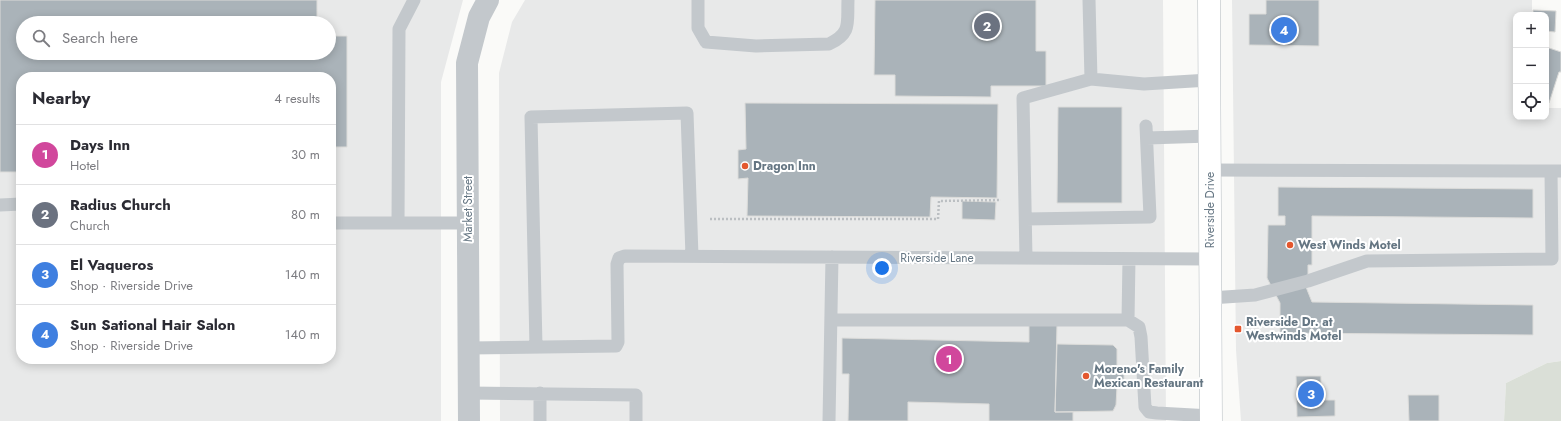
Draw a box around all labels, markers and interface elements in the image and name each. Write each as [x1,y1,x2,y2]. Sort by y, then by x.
pin: 2 [974,11,1000,41]
map controls [1513,12,1549,120]
button: + [1513,12,1549,48]
pin: 4 [1271,15,1297,45]
search box [16,16,336,60]
icon: search [30,27,52,49]
text: Search here [62,27,138,49]
button: − [1513,48,1549,84]
button: locate [1513,84,1549,120]
text: Nearby [32,86,90,110]
text: 4 results [274,89,320,108]
text: Days Inn [70,134,130,156]
text: 1 [42,145,48,164]
text: 30 m [291,145,320,164]
text: Hotel [70,156,99,175]
place label: Dragon Inn [753,157,816,175]
marker: Dragon Inn [740,161,750,171]
street label: Riverside Drive [1201,172,1219,248]
street label: Market Street [459,176,477,242]
text: Radius Church [70,194,171,216]
text: 2 [41,205,49,224]
text: 80 m [291,205,320,224]
text: Church [70,216,110,235]
place label: West Winds Motel [1298,236,1401,254]
marker: West Winds Motel [1285,240,1295,250]
street label: Riverside Lane [900,249,974,267]
text: El Vaqueros [70,254,153,276]
your location [872,258,892,278]
text: 3 [41,265,49,284]
text: 140 m [285,265,320,284]
text: Shop · Riverside Drive [70,276,193,295]
place label: Riverside Dr. at Westwinds Motel [1246,313,1342,345]
text: Sun Sational Hair Salon [70,314,235,336]
marker: Riverside Dr. at Westwinds Motel [1233,324,1243,334]
text: 4 [40,325,50,344]
text: 140 m [285,325,320,344]
text: Shop · Riverside Drive [70,336,193,355]
pin: 1 [936,344,962,374]
place label: Moreno's Family Mexican Restaurant [1094,360,1204,392]
marker: Moreno's Family Mexican Restaurant [1081,371,1091,381]
pin: 3 [1298,379,1324,409]

